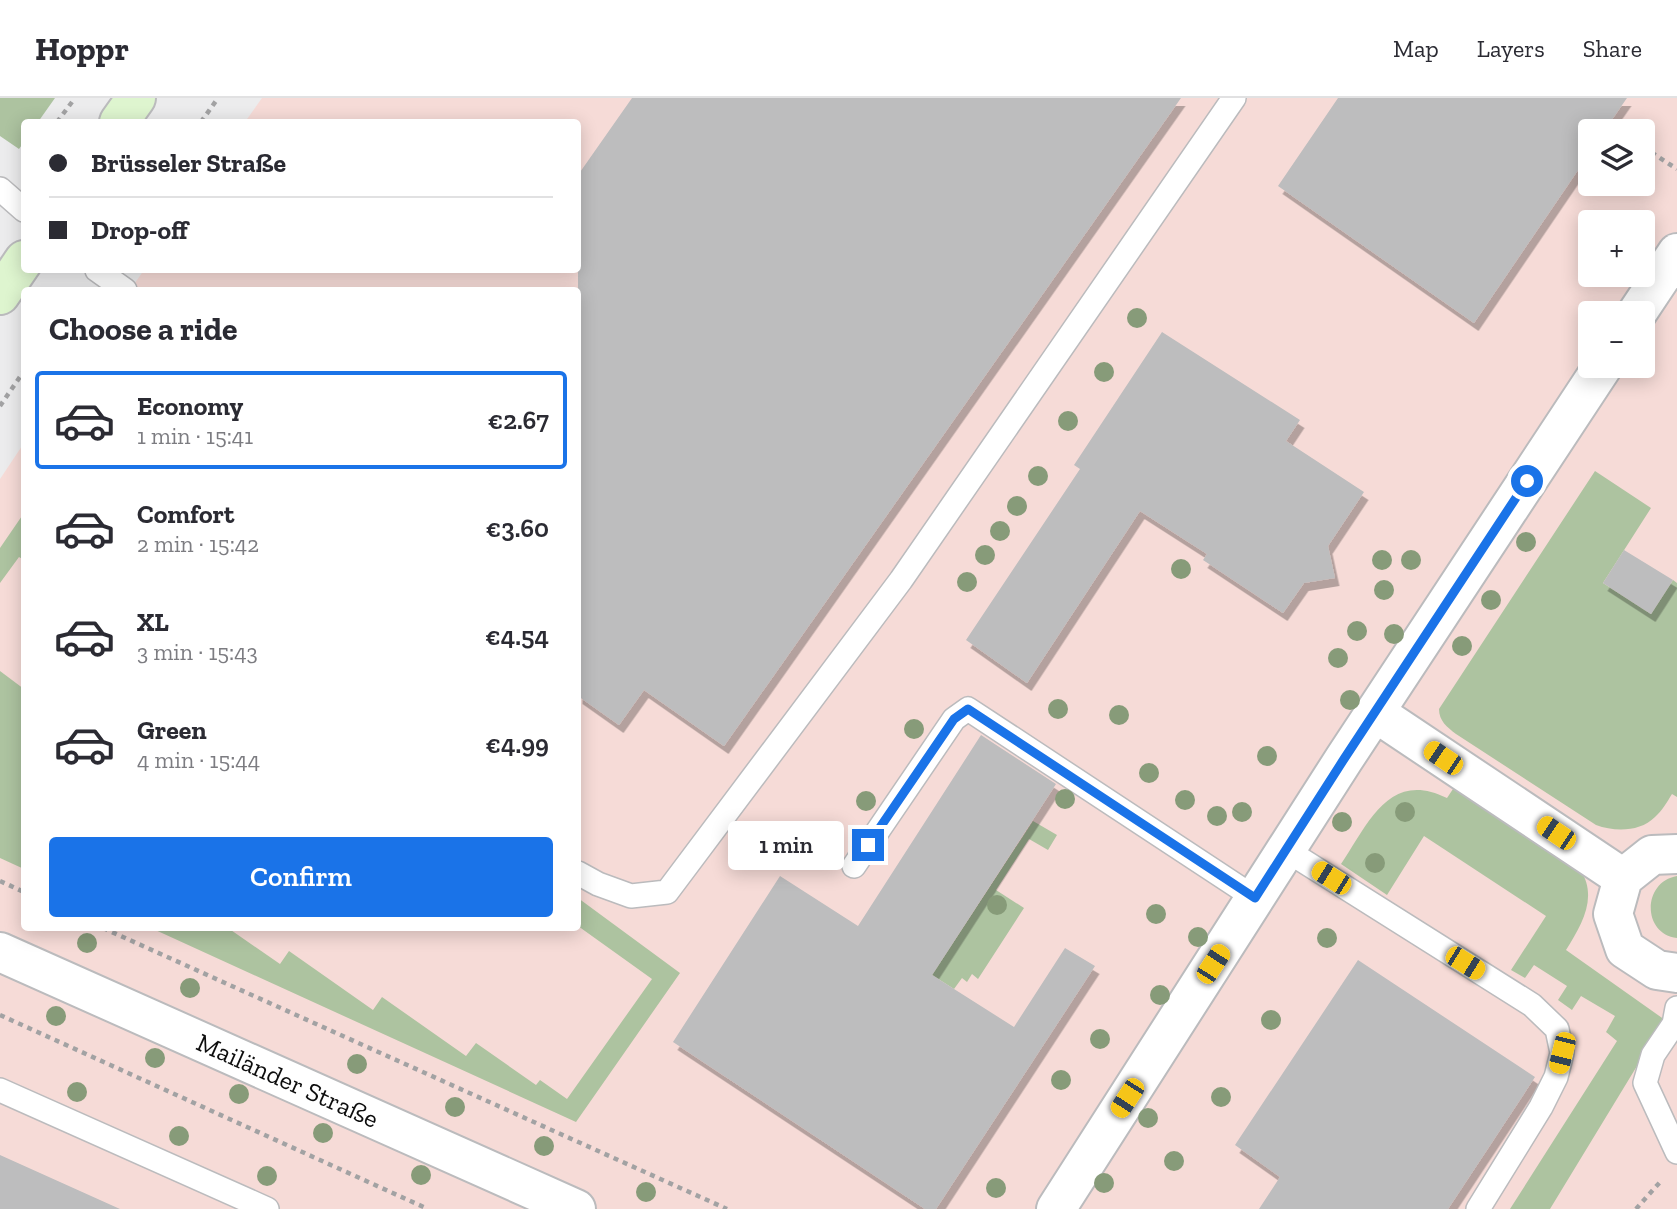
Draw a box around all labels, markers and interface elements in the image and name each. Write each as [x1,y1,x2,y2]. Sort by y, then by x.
text: Hoppr [35,29,129,68]
text: Map [1393,34,1439,63]
text: Layers [1477,34,1545,63]
text: Share [1583,34,1642,63]
map controls [1578,119,1655,378]
button: layers [1578,119,1655,196]
text: Brüsseler Straße [91,147,286,179]
button: + [1578,210,1655,287]
text: Drop-off [91,214,188,246]
button: − [1578,301,1655,378]
text: Choose a ride [49,310,237,348]
icon: car [53,389,116,452]
text: Economy [137,390,243,422]
text: €2.67 [488,404,549,436]
text: 1 min · 15:41 [137,422,253,450]
route start [1511,465,1543,497]
icon: car [53,497,116,560]
text: Comfort [137,498,234,530]
text: €3.60 [486,512,549,544]
text: 2 min · 15:42 [137,530,259,558]
icon: car [53,605,116,668]
text: XL [137,606,169,638]
text: €4.54 [485,620,549,652]
text: 3 min · 15:43 [137,638,258,666]
icon: car [53,713,116,776]
text: Green [137,714,207,746]
text: €4.99 [485,728,549,760]
car [1420,738,1467,778]
text: 4 min · 15:44 [137,746,260,774]
car [1533,813,1580,853]
callout: 1 min [728,820,844,870]
route end [852,829,884,861]
text: 1 min [759,831,813,859]
button: Confirm [49,837,553,917]
car [1308,858,1355,898]
car [1193,941,1234,987]
car [1442,943,1489,983]
street label: Mailänder Straße [192,1026,384,1135]
car [1547,1030,1578,1076]
car [1107,1075,1148,1121]

